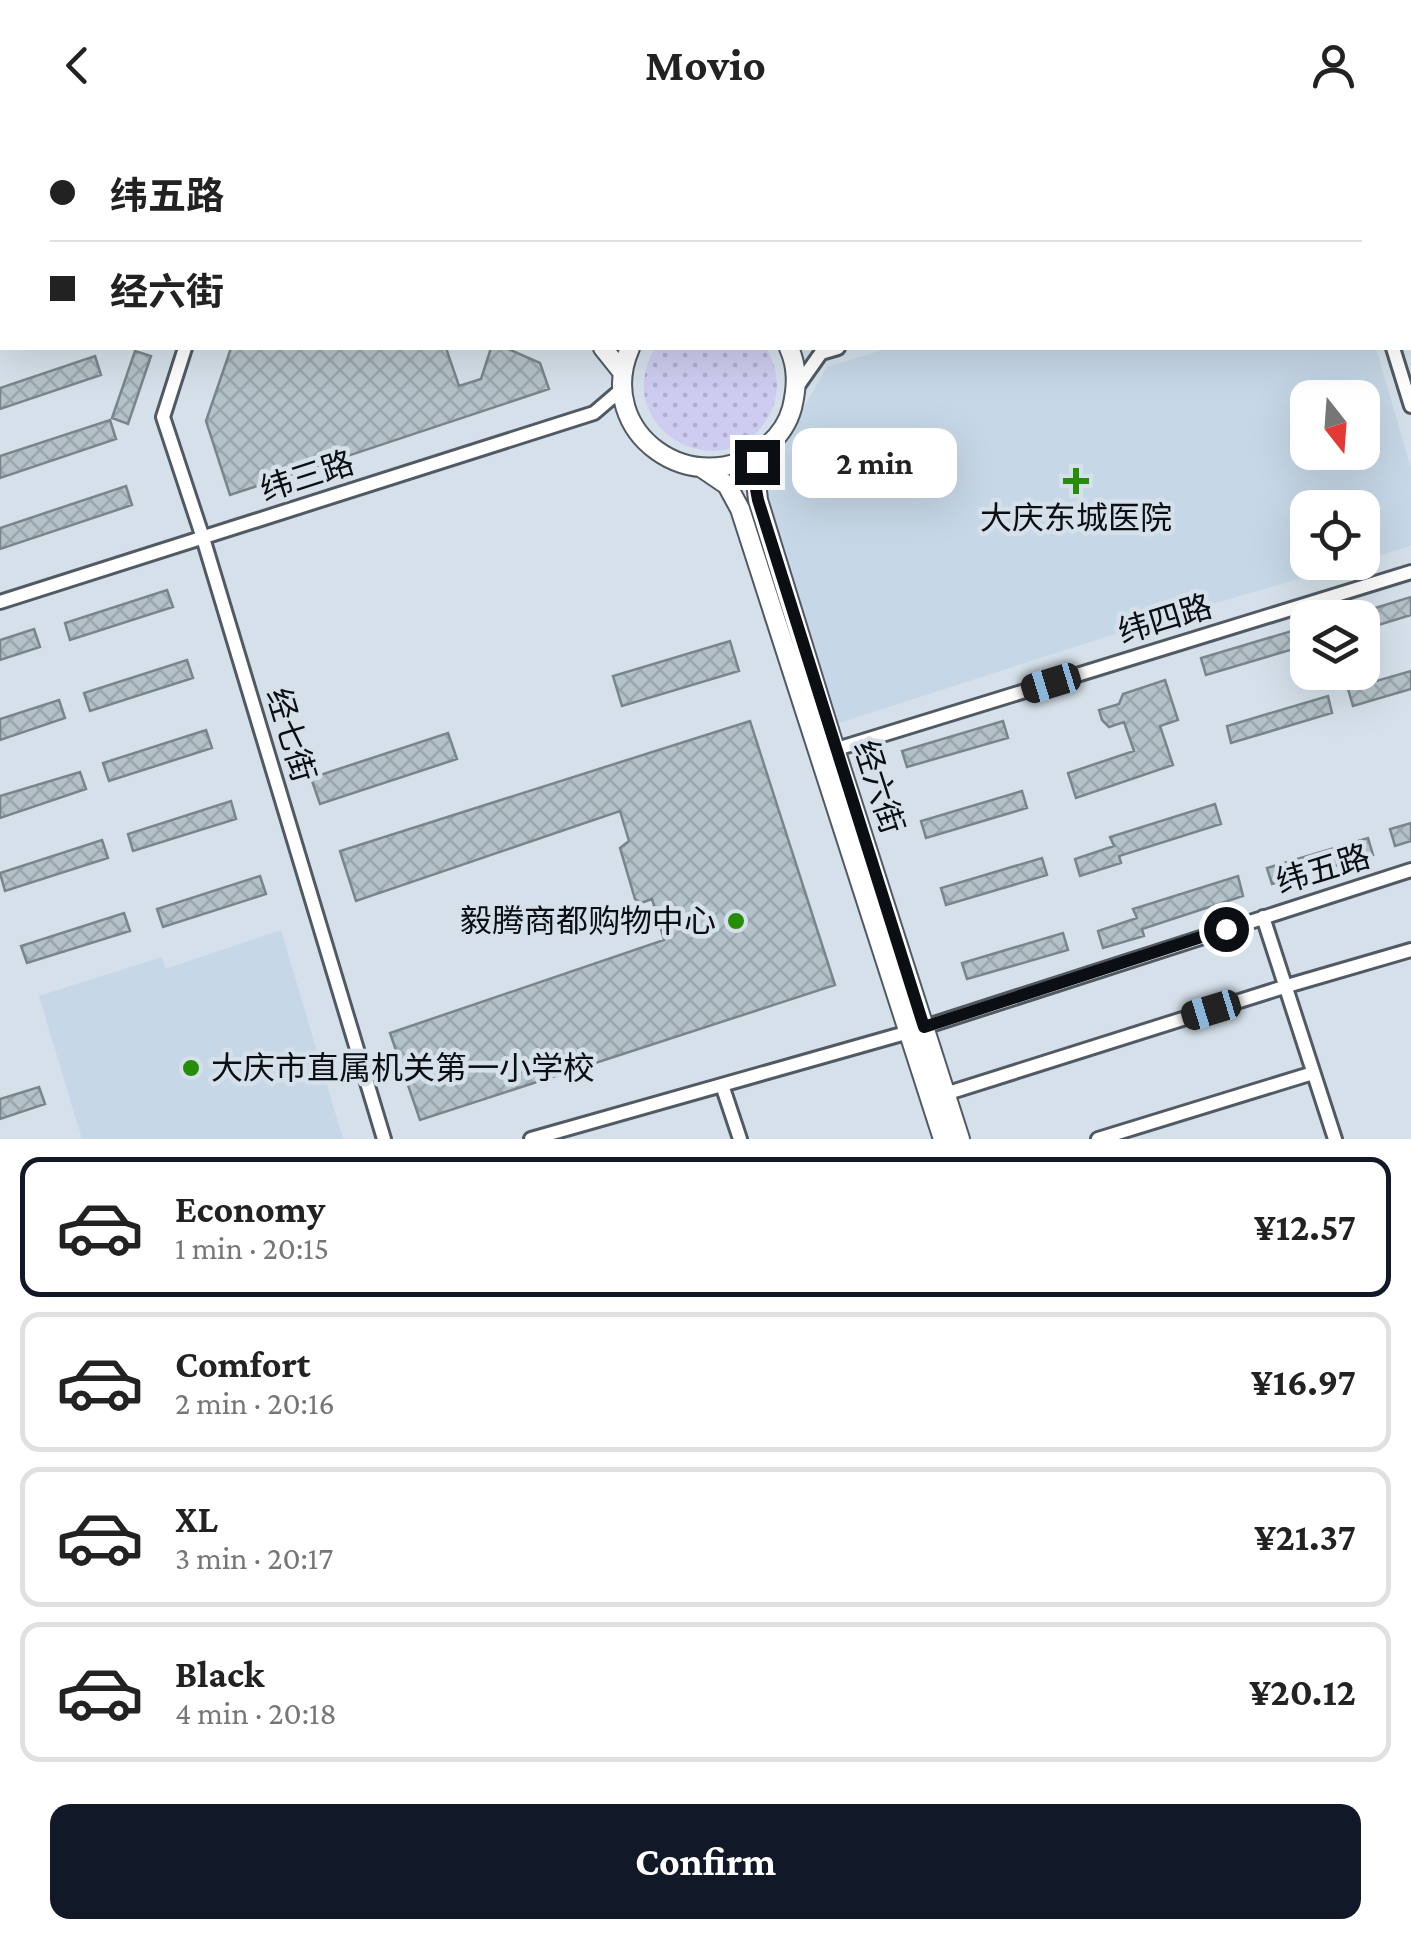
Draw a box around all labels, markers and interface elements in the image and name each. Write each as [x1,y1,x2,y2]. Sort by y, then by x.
icon: back [50,38,105,93]
icon: person [1306,38,1361,93]
text: Movio [645,40,766,90]
text: 纬五路 [110,175,224,217]
text: 经六街 [110,271,224,313]
north arrow [1290,380,1380,470]
map controls [1290,380,1380,690]
callout: 2 min [792,427,957,497]
route end [735,440,780,485]
street label: 纬三路 [256,444,358,508]
text: 2 min [836,445,913,481]
marker: 大庆东城医院 [1063,468,1089,494]
button: locate [1290,490,1380,580]
place label: 大庆东城医院 [980,500,1172,536]
street label: 纬四路 [1114,588,1216,650]
button: layers [1290,600,1380,690]
car [1018,660,1084,706]
street label: 经七街 [260,684,322,786]
street label: 经六街 [847,736,911,838]
street label: 纬五路 [1272,838,1374,900]
place label: 毅腾商都购物中心 [460,903,716,939]
route start [1204,907,1249,952]
marker: 毅腾商都购物中心 [725,910,747,932]
car [1178,987,1244,1033]
place label: 大庆市直属机关第一小学校 [211,1050,595,1086]
marker: 大庆市直属机关第一小学校 [180,1057,202,1079]
icon: car [55,1182,145,1272]
text: Economy [175,1188,325,1230]
text: ¥12.57 [1254,1206,1356,1248]
text: 1 min · 20:15 [175,1230,329,1266]
icon: car [55,1337,145,1427]
text: Comfort [175,1343,311,1385]
text: ¥16.97 [1251,1361,1356,1403]
text: 2 min · 20:16 [175,1385,335,1421]
icon: car [55,1492,145,1582]
text: XL [175,1498,218,1540]
text: ¥21.37 [1254,1516,1356,1558]
text: 3 min · 20:17 [175,1540,333,1576]
icon: car [55,1647,145,1737]
text: Black [175,1653,264,1695]
text: ¥20.12 [1249,1671,1356,1713]
text: 4 min · 20:18 [175,1695,337,1731]
button: Confirm [50,1804,1361,1919]

